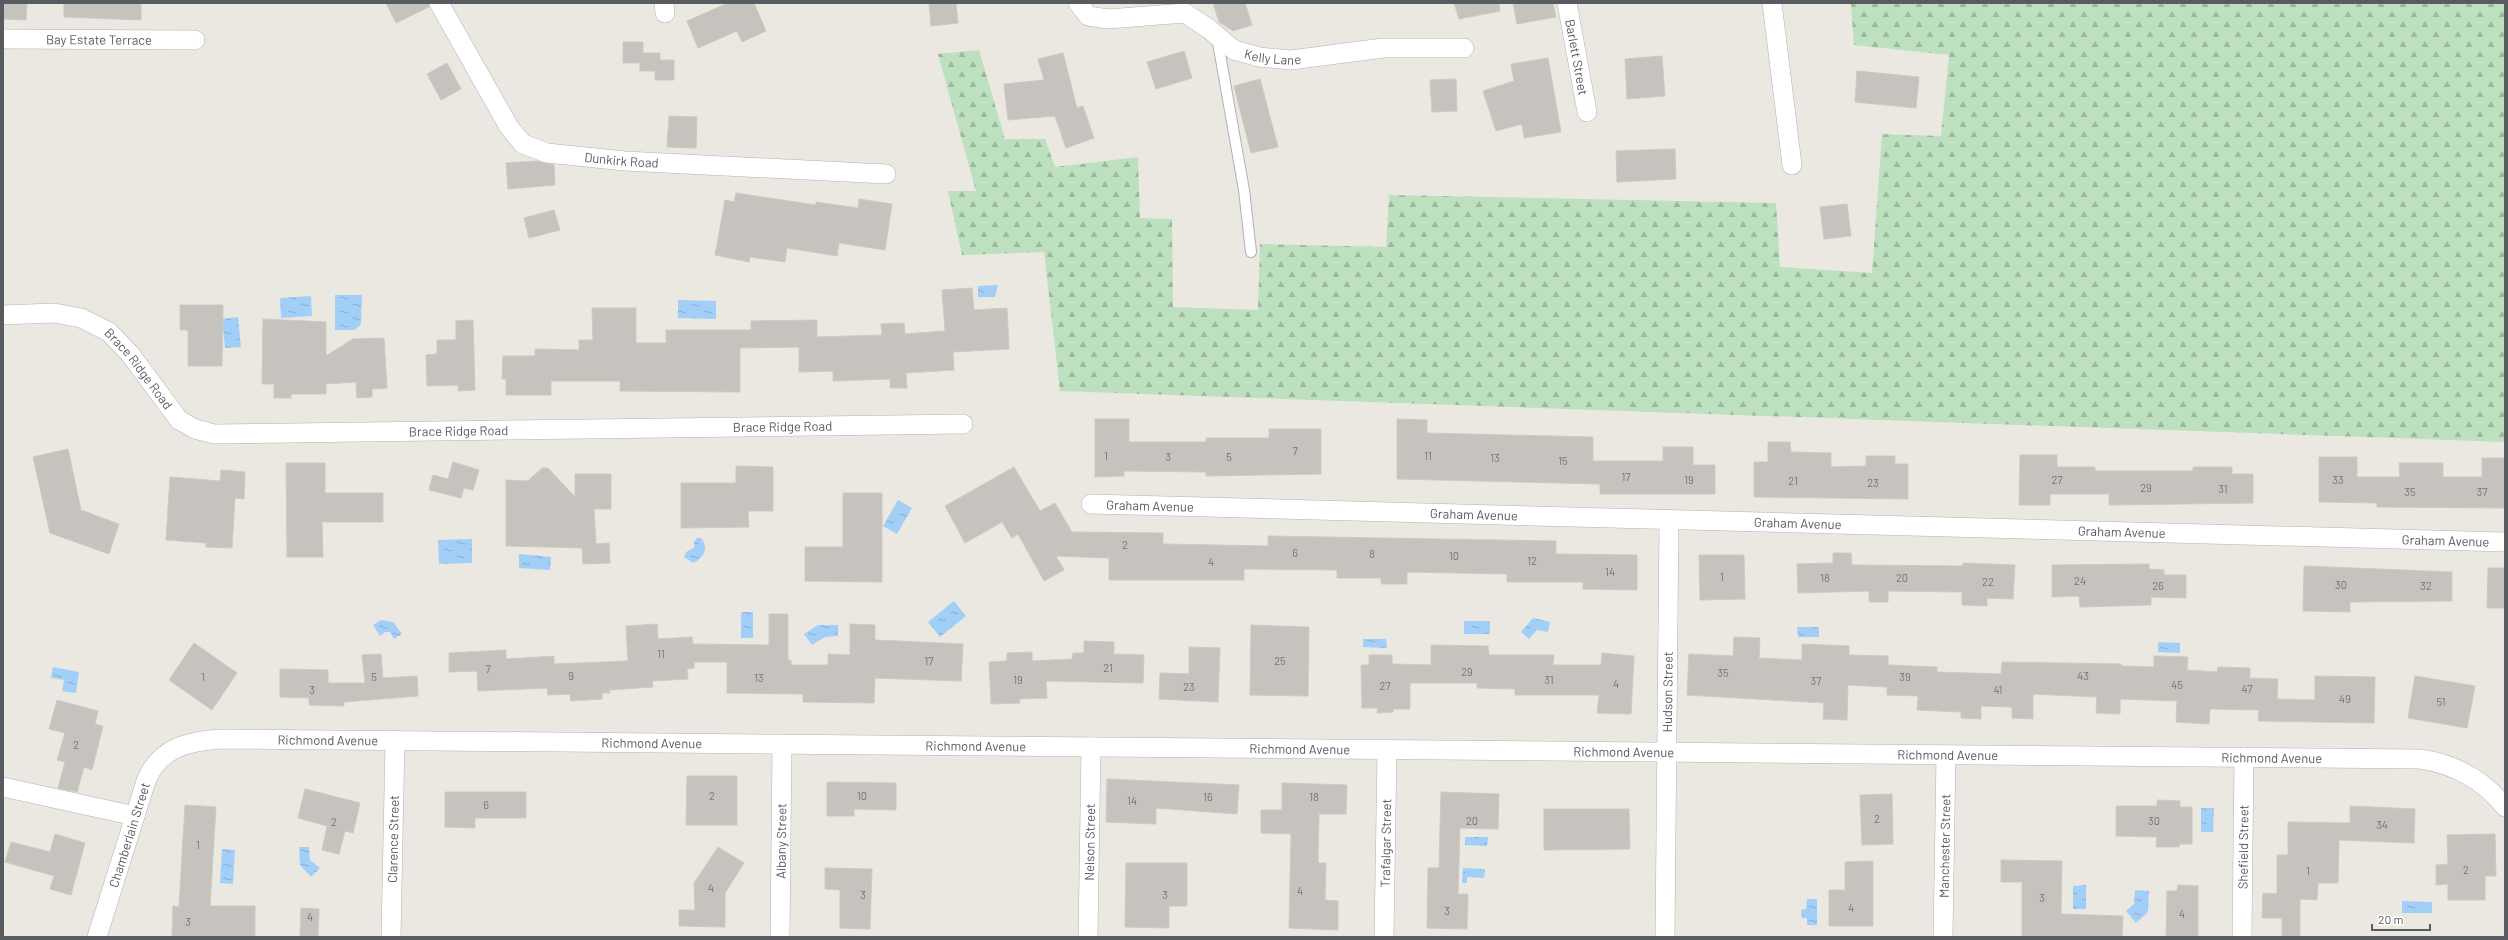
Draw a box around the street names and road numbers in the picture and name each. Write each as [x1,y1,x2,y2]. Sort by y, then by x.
street label: Barlett Street [1562,18,1592,96]
street label: Bay Estate Terrace [46,31,152,48]
street label: Kelly Lane [1242,45,1302,68]
street label: Dunkirk Road [584,149,659,171]
street label: Brace Ridge Road [101,325,176,412]
street label: Brace Ridge Road [733,418,832,435]
street label: Brace Ridge Road [409,422,508,439]
street label: Graham Avenue [1106,496,1194,515]
street label: Graham Avenue [1430,505,1518,523]
street label: Graham Avenue [1754,514,1842,532]
street label: Graham Avenue [2078,523,2166,541]
street label: Graham Avenue [2401,531,2490,550]
street label: Hudson Street [1659,651,1676,733]
street label: Richmond Avenue [277,732,378,748]
street label: Richmond Avenue [601,734,702,751]
street label: Richmond Avenue [925,737,1026,754]
street label: Richmond Avenue [1249,740,1350,757]
street label: Richmond Avenue [1573,743,1674,760]
street label: Richmond Avenue [1897,746,1998,763]
street label: Richmond Avenue [2221,749,2322,766]
street label: Chamberlain Street [105,780,153,889]
street label: Manchester Street [1936,794,1953,898]
street label: Clarence Street [384,795,402,883]
street label: Trafalgar Street [1377,799,1394,887]
street label: Albany Street [773,803,789,879]
street label: Nelson Street [1081,803,1098,881]
street label: Shefield Street [2235,805,2251,889]

